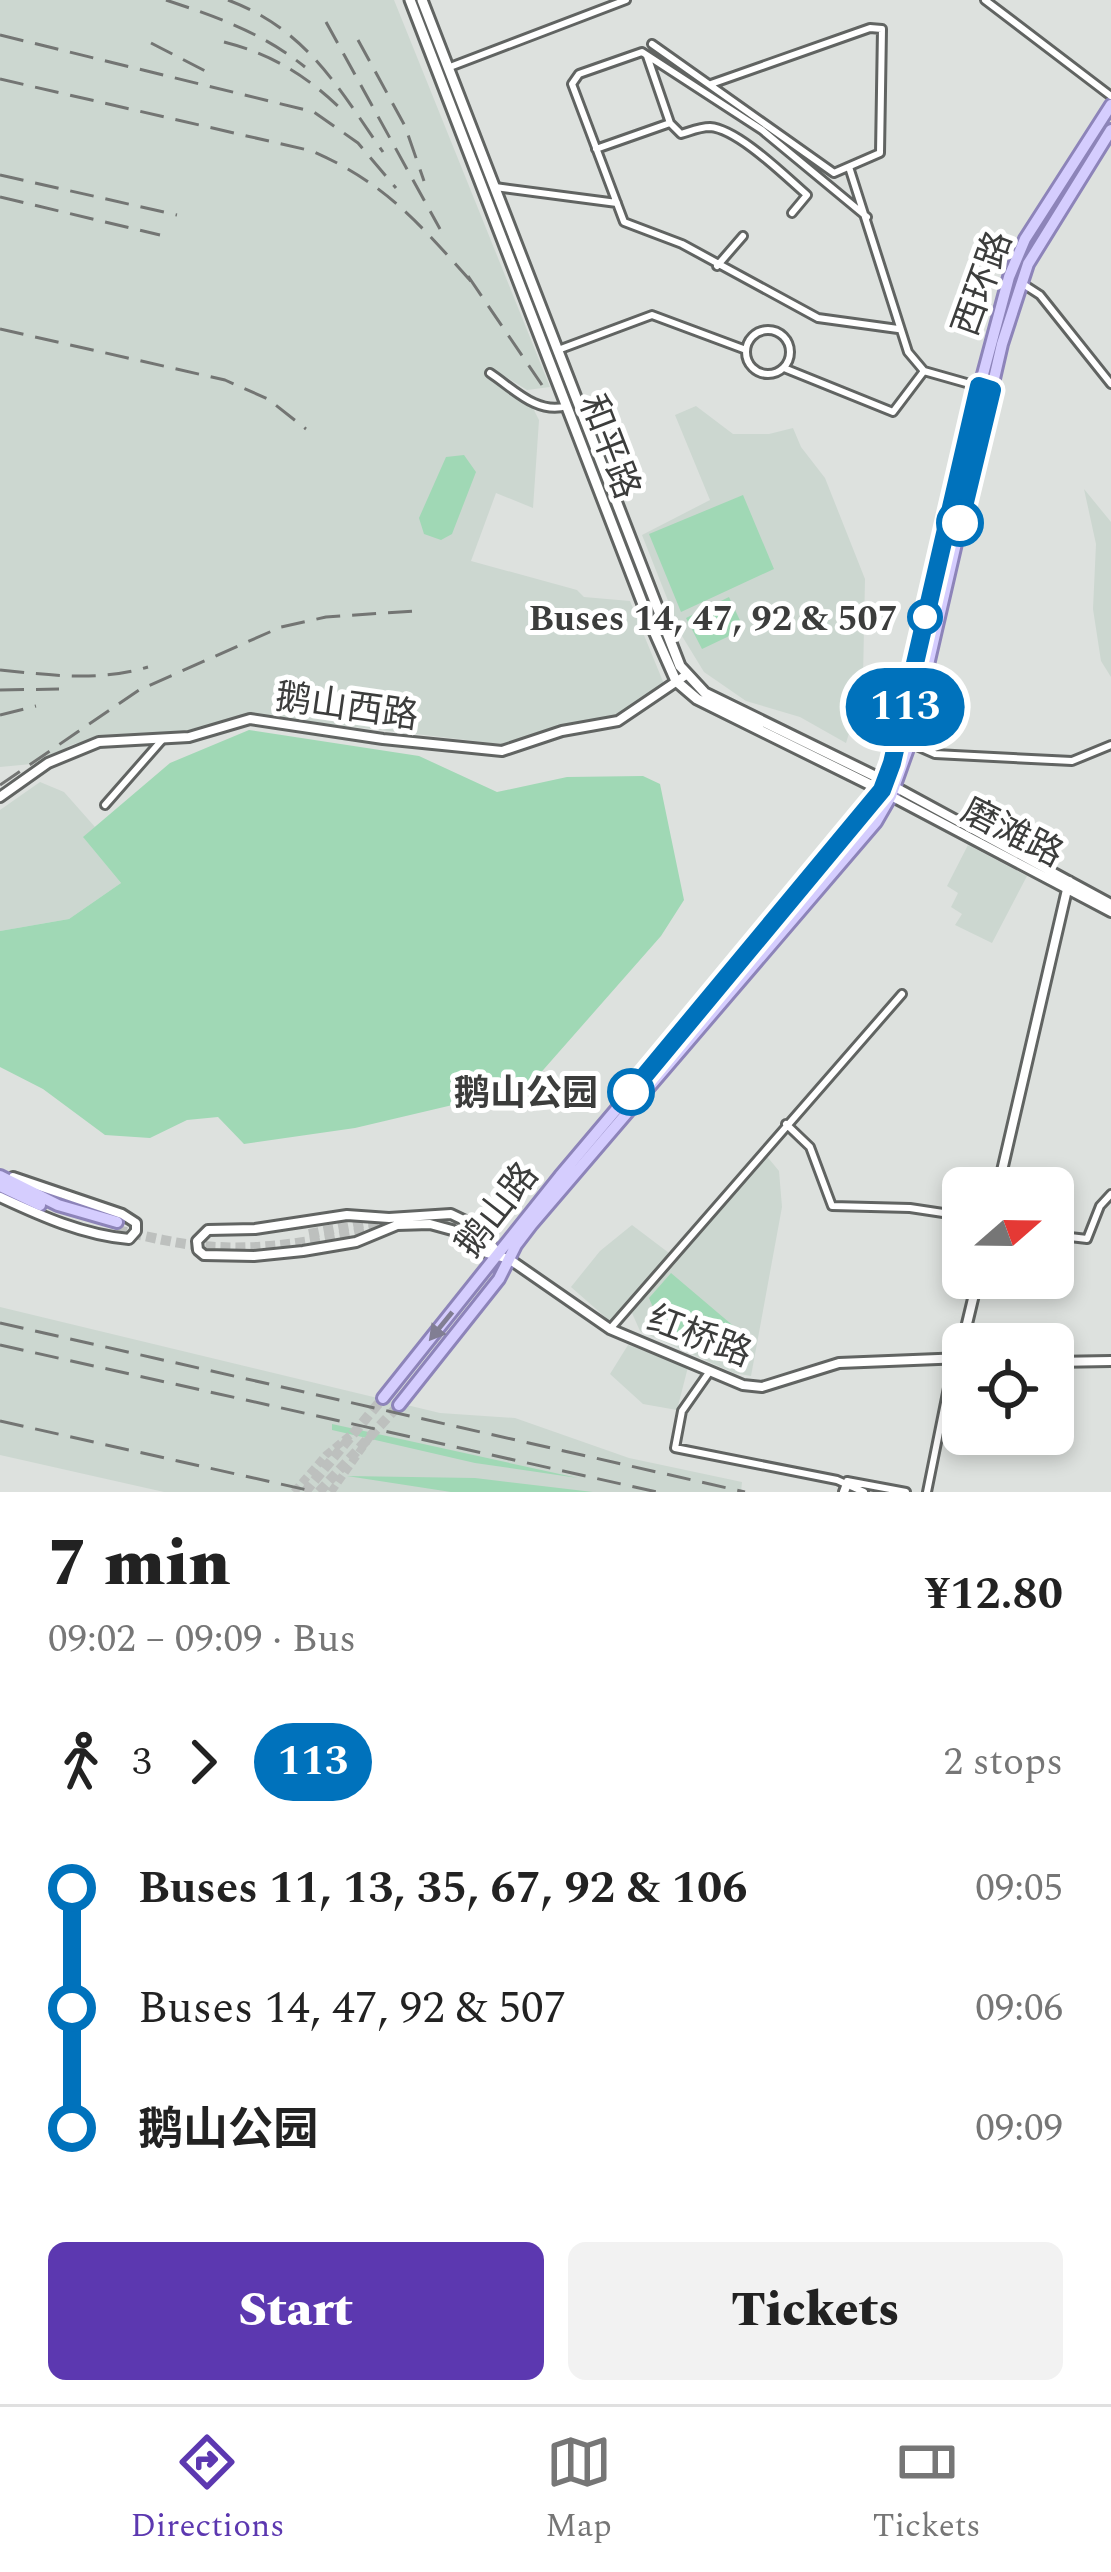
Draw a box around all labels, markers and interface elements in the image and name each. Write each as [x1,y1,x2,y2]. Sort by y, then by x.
street label: 西环路 [939,224,1028,344]
street label: 和平路 [564,387,654,507]
unlabelled marker [938,501,982,545]
place label: Buses 14, 47, 92 & 507 [528,592,898,647]
marker: Buses 14, 47, 92 & 507 [909,601,941,633]
line badge: 113 [836,668,974,746]
street label: 鹅山西路 [272,670,422,745]
text: 113 [870,675,940,738]
street label: 磨滩路 [951,784,1072,882]
place label: 鹅山公园 [454,1067,598,1122]
marker: 鹅山公园 [609,1070,653,1114]
street label: 鹅山路 [443,1151,553,1270]
north arrow [942,1167,1074,1299]
map controls [942,1167,1074,1455]
street label: 红桥路 [639,1292,759,1382]
one-way arrow [429,1311,454,1342]
button: locate [942,1323,1074,1455]
text: 7 min [48,1514,231,1615]
text: ¥12.80 [925,1560,1063,1629]
text: 09:02 – 09:09 · Bus [48,1610,356,1669]
icon: walk [48,1729,114,1795]
icon: forward [170,1729,236,1795]
text: 113 [278,1730,348,1793]
text: 3 [132,1733,152,1792]
text: 2 stops [943,1733,1063,1792]
text: Buses 11, 13, 35, 67, 92 & 106 [138,1854,748,1923]
text: 09:05 [975,1859,1063,1918]
text: Buses 14, 47, 92 & 507 [138,1974,566,2043]
text: 09:06 [975,1979,1063,2038]
text: 鹅山公园 [138,2096,318,2165]
text: 09:09 [975,2099,1063,2158]
button: Start [48,2242,544,2380]
button: Tickets [568,2242,1063,2380]
tab: Directions [130,2429,284,2551]
tab: Map [545,2429,612,2551]
tab: Tickets [873,2429,981,2551]

